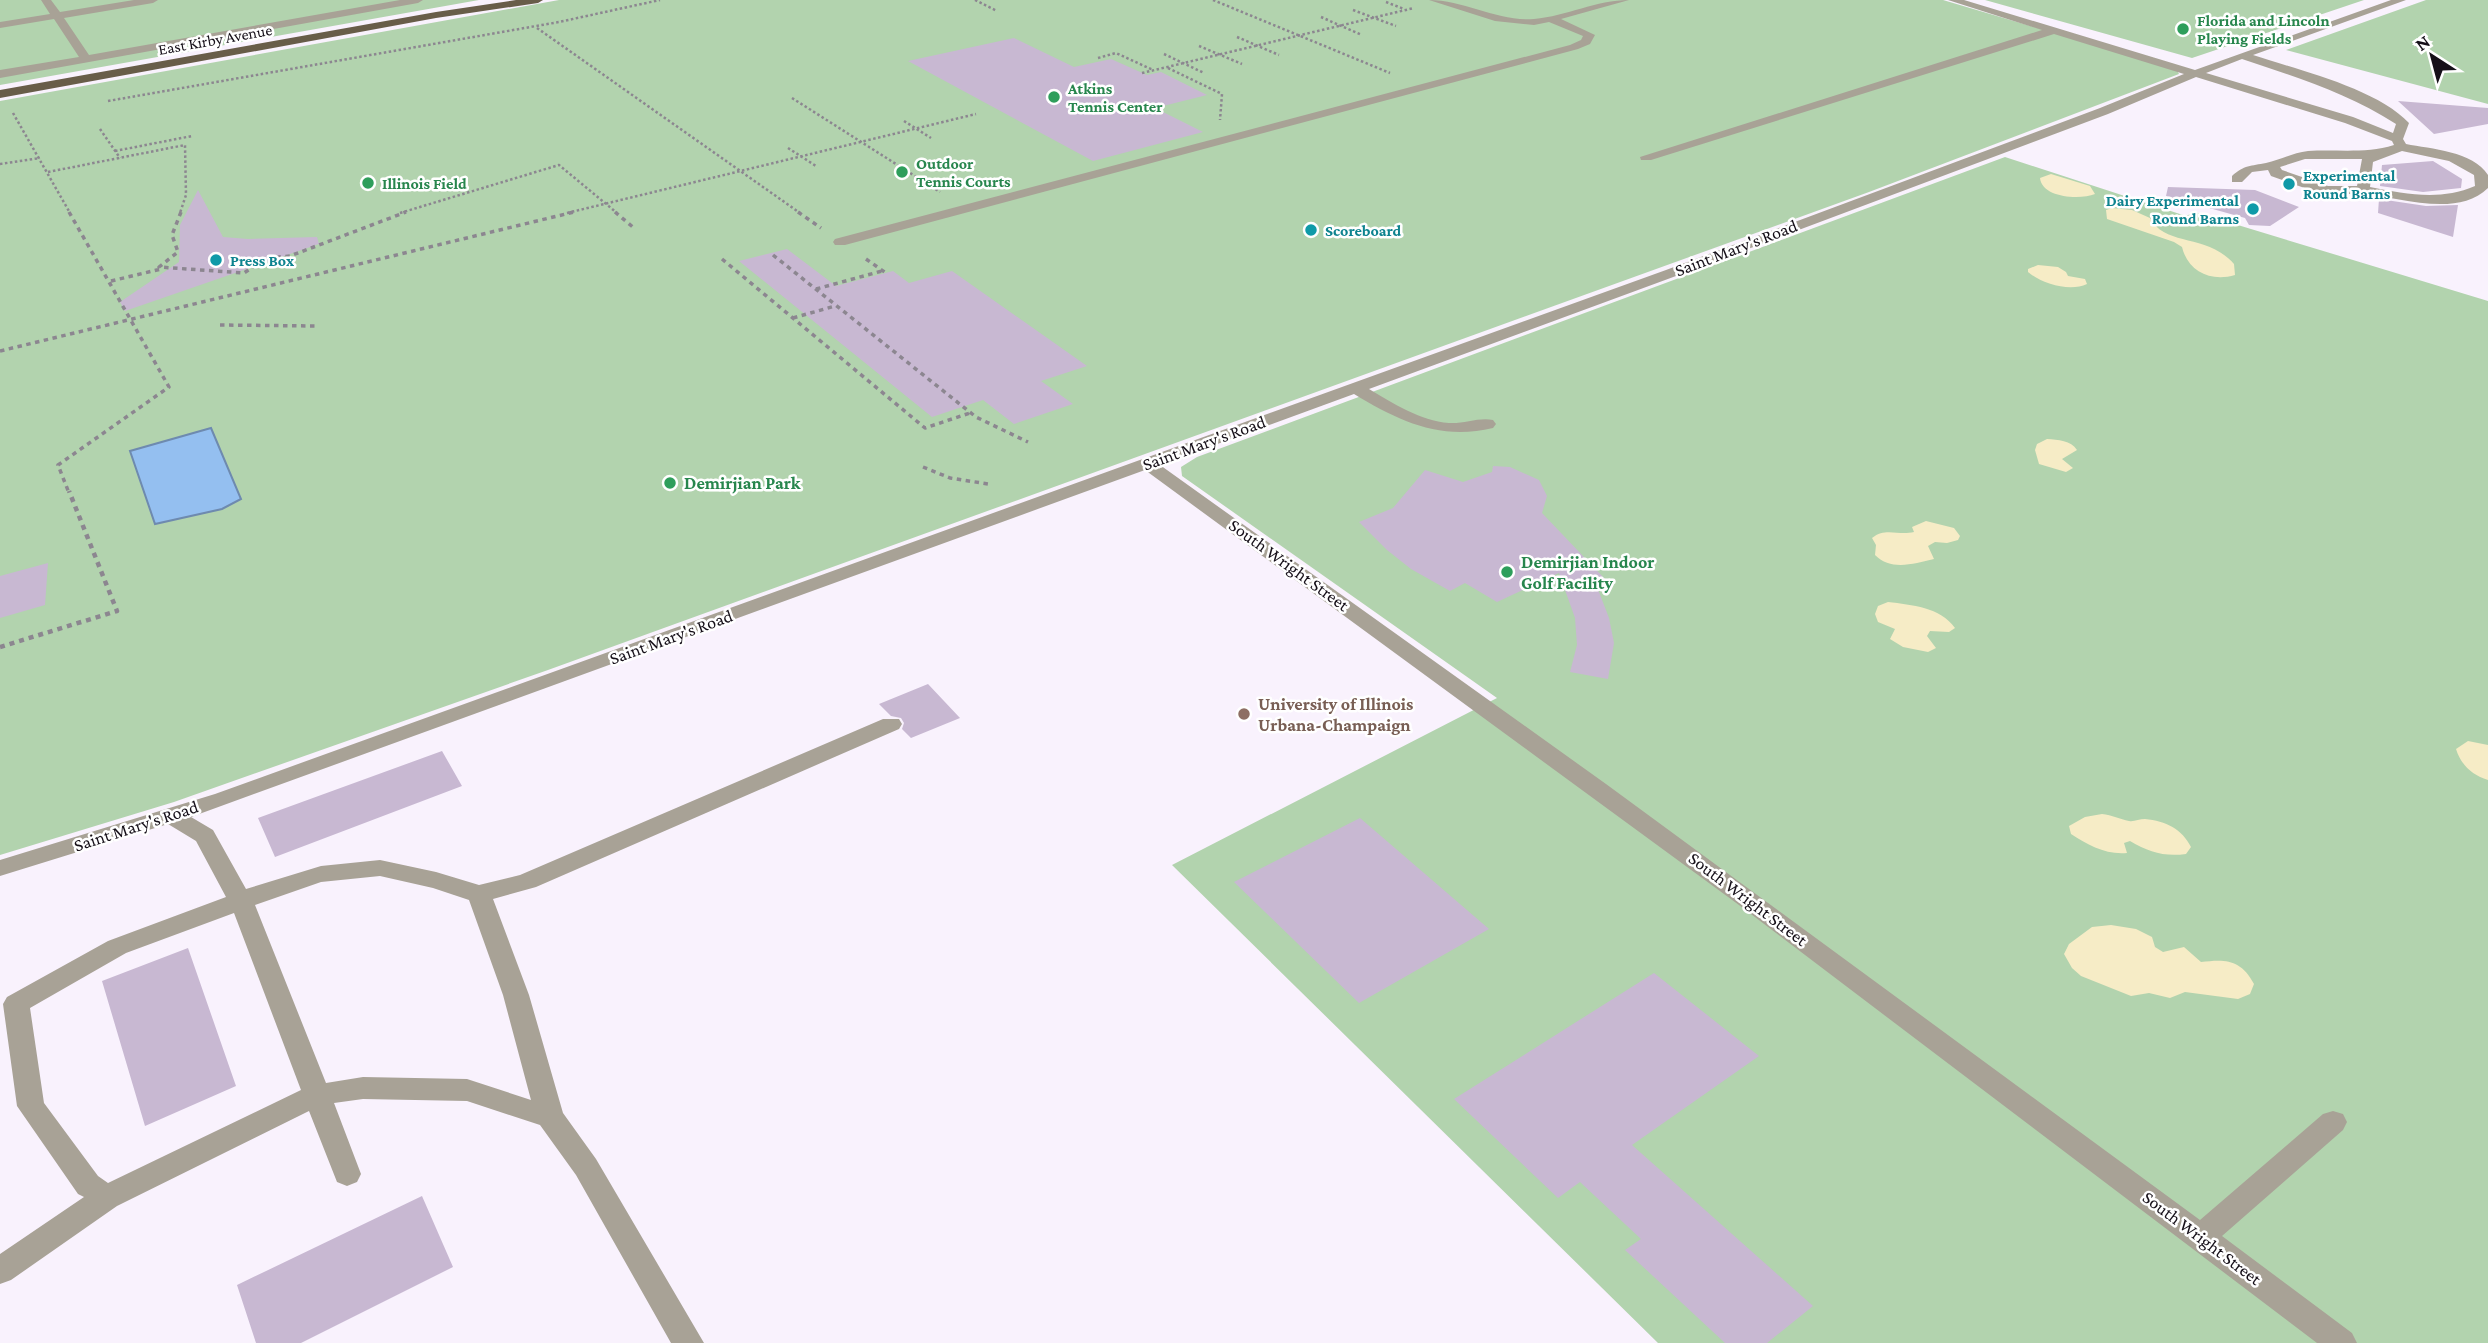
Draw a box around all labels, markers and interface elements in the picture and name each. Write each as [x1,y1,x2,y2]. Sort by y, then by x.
place label: Florida and Lincoln Playing Fields [2197,12,2330,47]
street label: East Kirby Avenue [157,21,274,59]
marker: Florida and Lincoln Playing Fields [2175,21,2191,37]
north arrow [2397,21,2467,91]
text: N [2411,30,2434,55]
place label: Atkins Tennis Center [1067,80,1163,115]
marker: Atkins Tennis Center [1046,89,1062,105]
place label: Outdoor Tennis Courts [916,155,1011,190]
marker: Outdoor Tennis Courts [894,164,910,180]
place label: Experimental Round Barns [2303,167,2396,202]
marker: Illinois Field [360,175,376,191]
place label: Illinois Field [382,175,467,192]
marker: Experimental Round Barns [2281,176,2297,192]
place label: Dairy Experimental Round Barns [2106,192,2239,227]
marker: Dairy Experimental Round Barns [2245,201,2261,217]
street label: Saint Mary's Road [1672,215,1801,281]
marker: Scoreboard [1303,222,1319,238]
place label: Scoreboard [1325,222,1402,239]
marker: Press Box [208,252,224,268]
place label: Press Box [230,252,295,269]
street label: Saint Mary's Road [1140,411,1269,475]
place label: Demirjian Park [684,473,801,494]
marker: Demirjian Park [662,475,678,491]
street label: South Wright Street [1225,515,1354,616]
place label: Demirjian Indoor Golf Facility [1521,552,1655,593]
marker: Demirjian Indoor Golf Facility [1499,564,1515,580]
street label: Saint Mary's Road [607,605,736,669]
place label: University of Illinois Urbana-Champaign [1258,694,1413,735]
marker: University of Illinois Urbana-Champaign [1236,706,1252,722]
street label: Saint Mary's Road [71,796,201,856]
street label: South Wright Street [1685,848,1812,951]
street label: South Wright Street [2139,1187,2266,1290]

